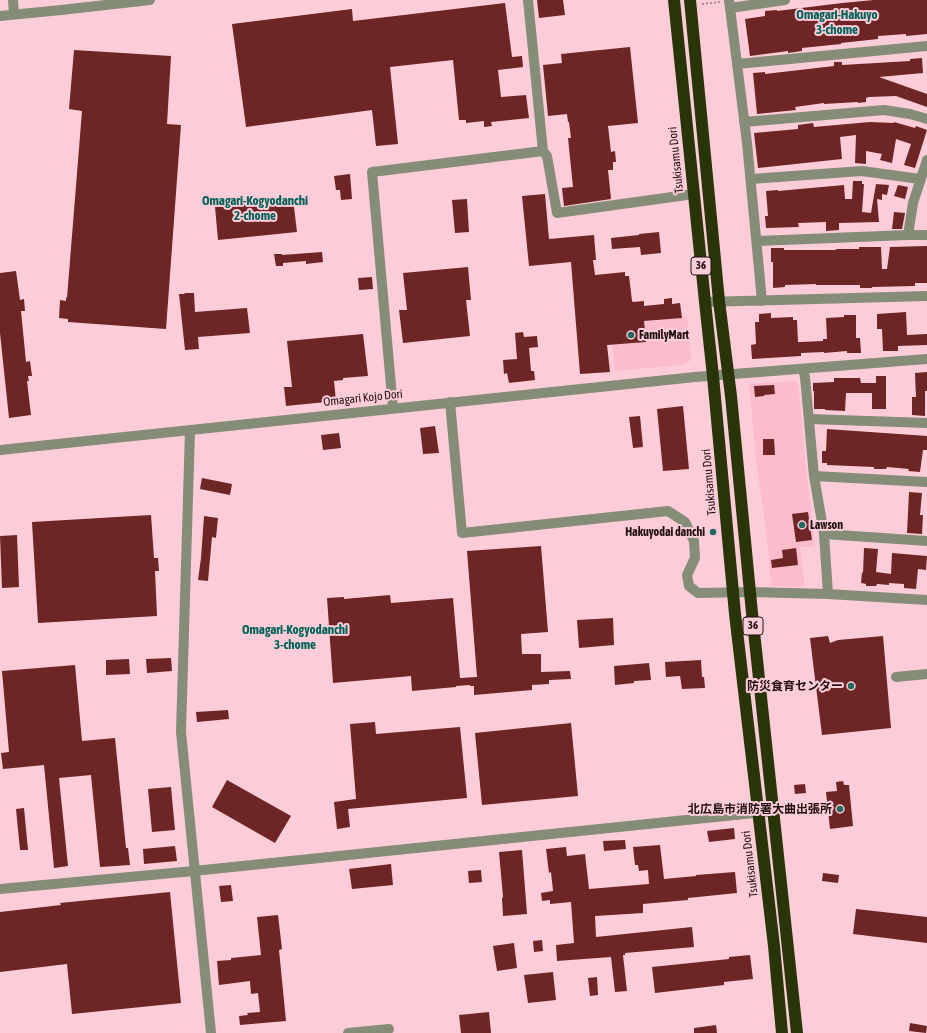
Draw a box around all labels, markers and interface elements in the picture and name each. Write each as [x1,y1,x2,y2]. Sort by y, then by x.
district label: Omagari-Hakuyo 3-chome [796,7,878,38]
street label: Tsukisamu Dori [665,126,687,194]
district label: Omagari-Kogyodanchi 2-chome [202,193,308,224]
road number: 36 [691,257,711,275]
place label: FamilyMart [639,328,689,342]
marker: FamilyMart [626,330,636,340]
street label: Omagari Kojo Dori [323,387,403,409]
street label: Tsukisamu Dori [699,448,719,516]
place label: Lawson [810,518,843,532]
marker: Lawson [797,520,807,530]
place label: Hakuyodai danchi [625,525,705,539]
marker: Hakuyodai danchi [708,527,718,537]
road number: 36 [743,617,763,635]
district label: Omagari-Kogyodanchi 3-chome [242,622,348,653]
place label: 防災食育センター [747,679,843,693]
marker: 防災食育センター [846,681,856,691]
place label: 北広島市消防署大曲出張所 [688,802,832,816]
marker: 北広島市消防署大曲出張所 [835,804,845,814]
street label: Tsukisamu Dori [739,830,761,898]

